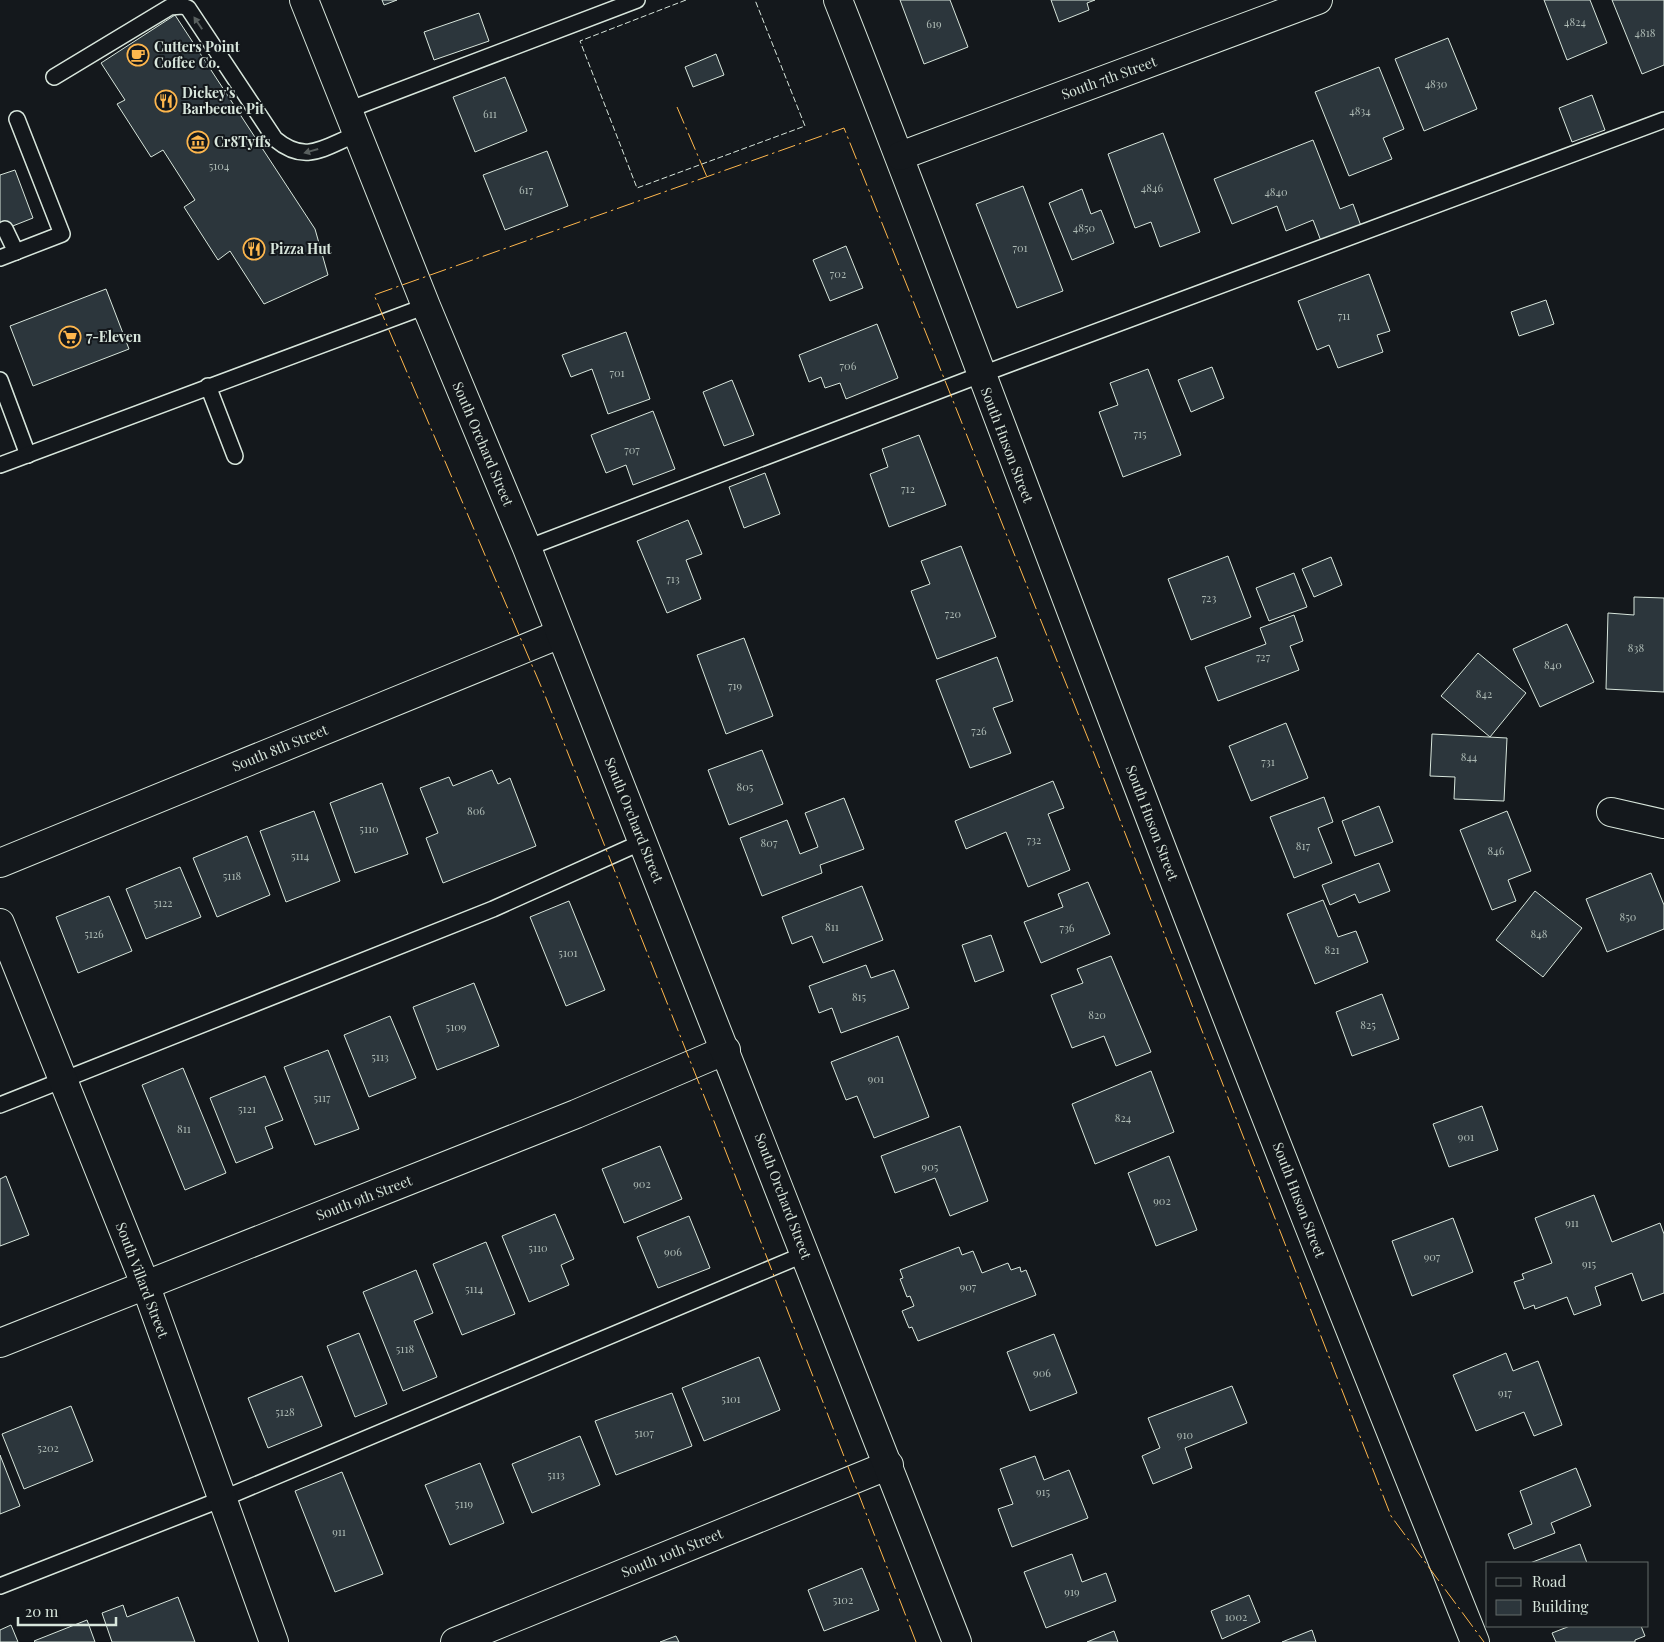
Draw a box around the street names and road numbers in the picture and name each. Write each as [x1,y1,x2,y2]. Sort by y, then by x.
street label: South 7th Street [1059,51,1160,104]
street label: South Orchard Street [449,379,519,510]
street label: South Huson Street [977,384,1039,506]
street label: South 8th Street [229,719,331,775]
street label: South Orchard Street [601,754,669,886]
street label: South Huson Street [1122,762,1184,884]
street label: South Orchard Street [751,1130,817,1263]
street label: South Huson Street [1269,1139,1331,1261]
street label: South 9th Street [313,1170,416,1225]
street label: South Villard Street [112,1219,174,1341]
street label: South 10th Street [618,1523,726,1582]

